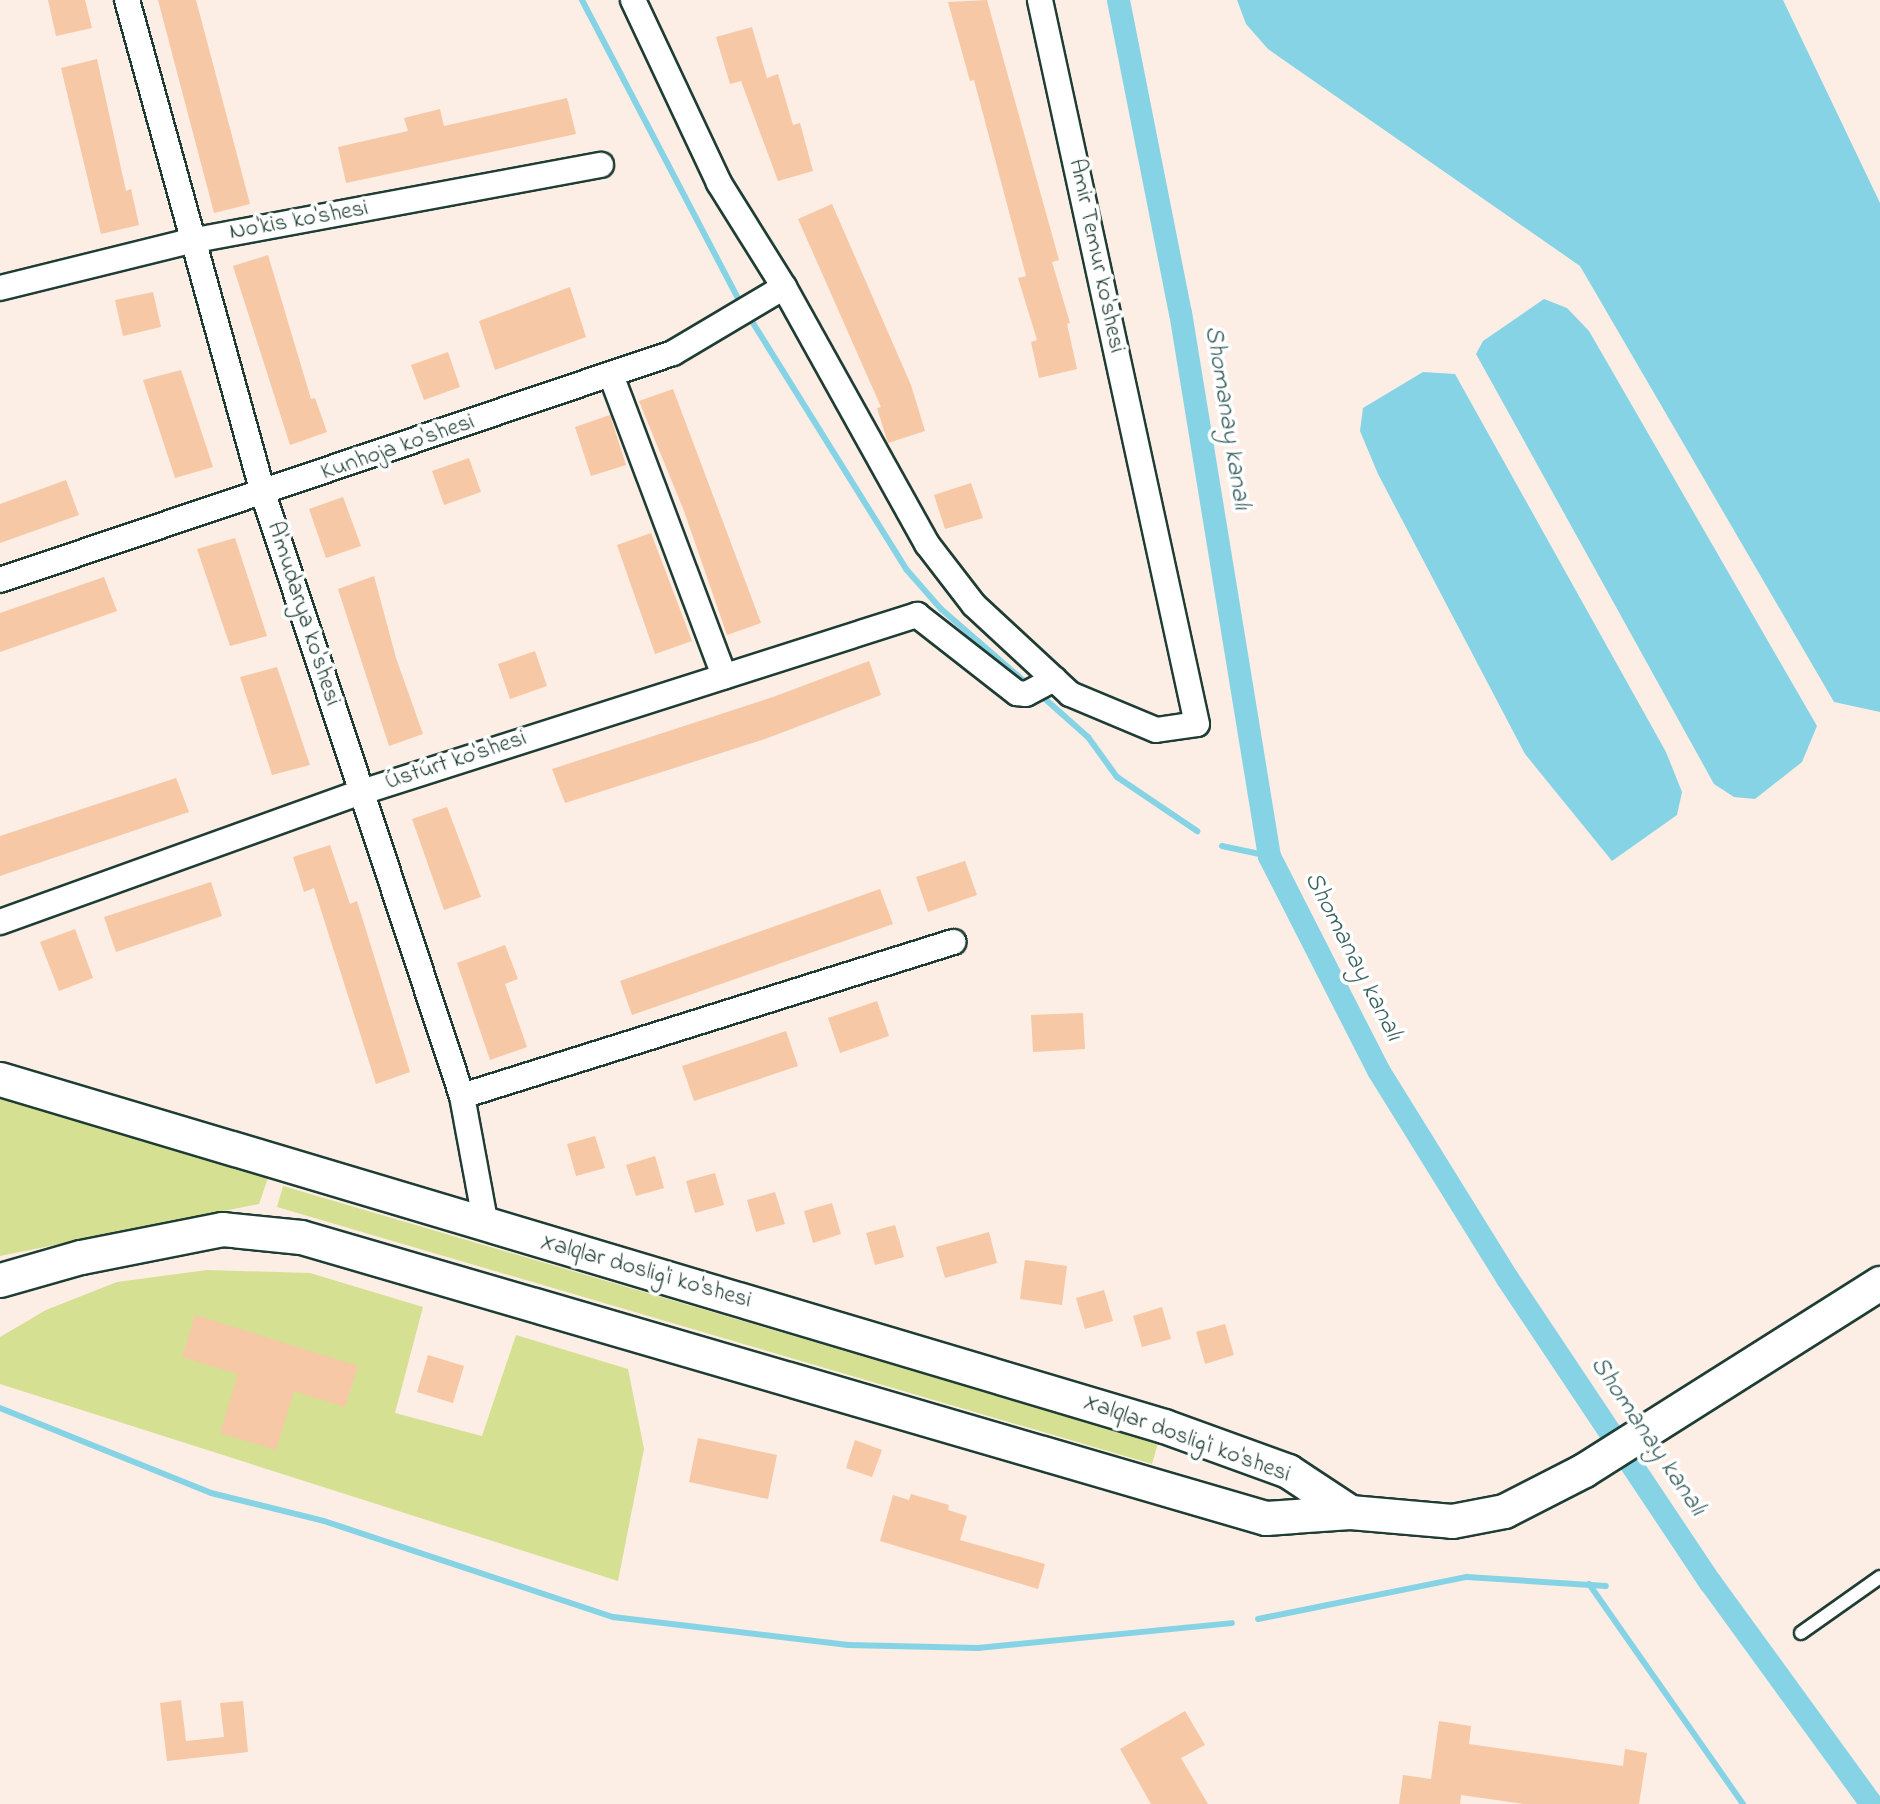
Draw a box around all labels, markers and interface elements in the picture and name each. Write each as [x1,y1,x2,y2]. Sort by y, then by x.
street label: Amir Temur ko'shesi [1061,156,1131,356]
street label: No'kis ko'shesi [227,195,371,247]
water label: Shomanay kanalı [1196,324,1256,512]
street label: Kunhoja ko'shesi [317,408,479,488]
street label: A'mudarya ko'shesi [260,518,346,710]
street label: Ústúrt ko'shesi [382,725,530,797]
water label: Shomanay kanalı [1296,867,1408,1047]
street label: Xalqlar doslig'i ko'shesi [537,1228,755,1316]
water label: Shomanay kanalı [1582,1351,1712,1523]
street label: Xalqlar doslig'i ko'shesi [1080,1388,1294,1490]

